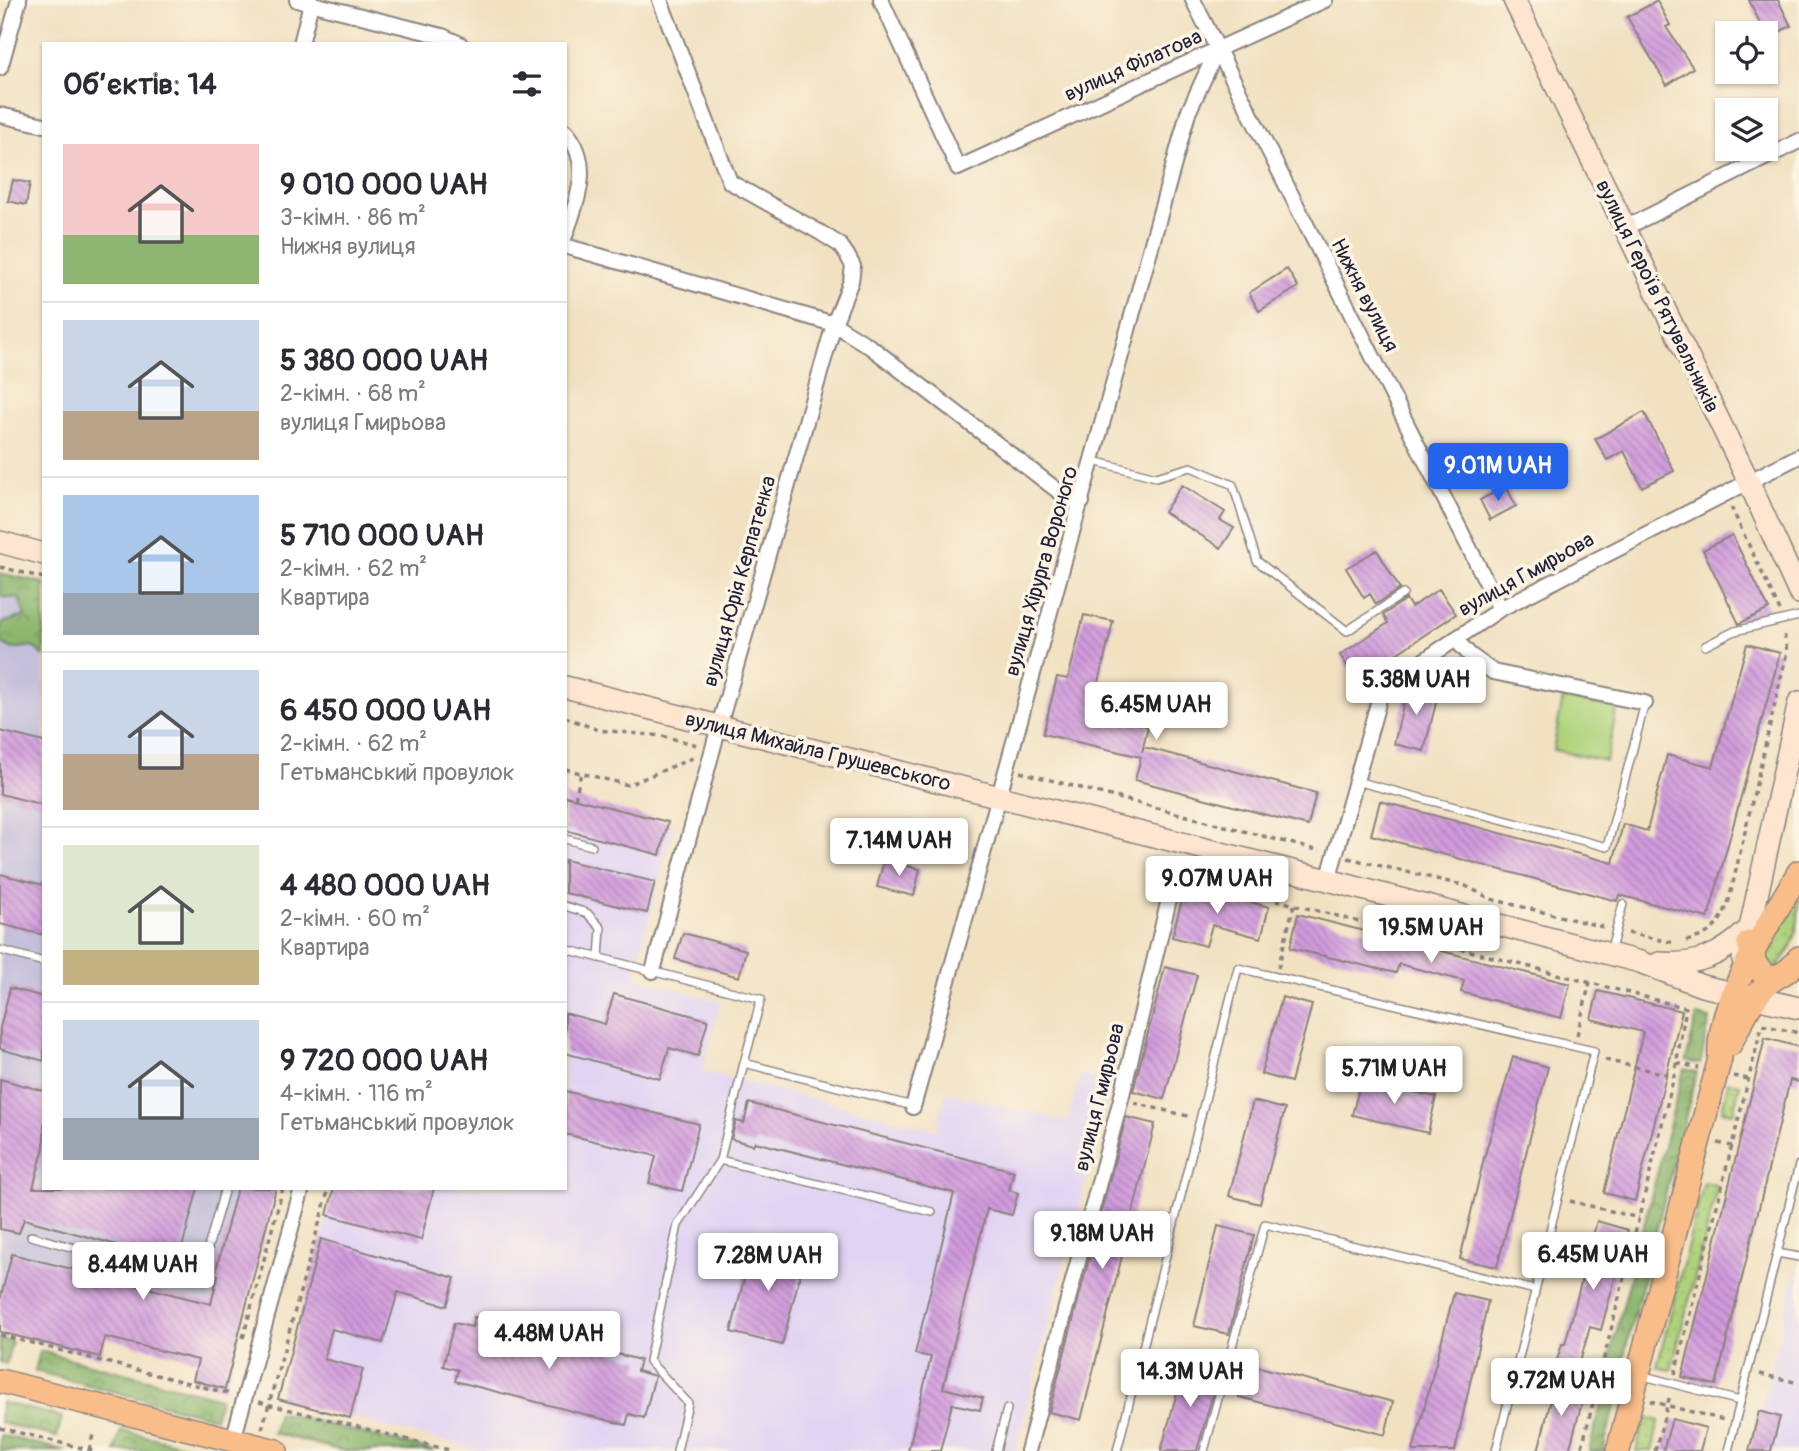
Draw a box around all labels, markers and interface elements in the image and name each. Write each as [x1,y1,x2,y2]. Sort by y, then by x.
map controls [1715,21,1778,161]
button: locate [1715,21,1778,84]
street label: вулиця Філатова [1060,23,1206,108]
icon: filters [508,65,546,103]
text: Об’єктів: 14 [63,66,217,103]
button: layers [1715,98,1778,161]
text: 9 010 000 UAH [280,166,487,203]
icon: home [119,172,203,256]
street label: вулиця Героїв Рятувальників [1589,175,1726,417]
text: 3-кімн. · 86 m² [280,203,426,232]
text: Нижня вулиця [280,232,416,261]
street label: Нижня вулиця [1324,234,1405,356]
text: 5 380 000 UAH [280,342,488,379]
icon: home [119,348,203,432]
text: 2-кімн. · 68 m² [280,379,426,408]
text: вулиця Гмирьова [280,408,446,437]
pin: 9.01M UAH [1418,444,1578,503]
text: 9.01M UAH [1444,451,1552,480]
street label: вулиця Хірурга Вороного [999,463,1084,679]
street label: вулиця Юрія Керпатенка [696,473,783,690]
text: 5 710 000 UAH [280,517,484,554]
icon: home [119,523,203,607]
street label: вулиця Гмирьова [1453,526,1599,623]
text: 2-кімн. · 62 m² [280,554,427,583]
text: Квартира [280,583,369,612]
pin: 5.38M UAH [1336,658,1496,717]
text: 5.38M UAH [1362,665,1470,694]
pin: 6.45M UAH [1076,682,1236,742]
text: 6.45M UAH [1101,690,1211,719]
text: 6 450 000 UAH [280,692,491,729]
icon: home [119,698,203,782]
street label: вулиця Михайла Грушевського [682,705,954,798]
text: 2-кімн. · 62 m² [280,729,427,758]
text: Гетьманський провулок [280,758,515,787]
pin: 7.14M UAH [819,818,979,878]
text: 7.14M UAH [846,826,952,855]
pin: 9.07M UAH [1137,856,1297,916]
text: 9.07M UAH [1161,864,1273,893]
text: 4 480 000 UAH [280,867,490,904]
icon: home [119,873,203,957]
text: 2-кімн. · 60 m² [280,904,430,933]
pin: 19.5M UAH [1351,906,1511,965]
text: 19.5M UAH [1379,913,1483,942]
text: Квартира [280,933,369,962]
street label: вулиця Гмирьова [1068,1020,1131,1174]
text: 9 720 000 UAH [280,1042,488,1079]
pin: 5.71M UAH [1314,1046,1474,1106]
icon: home [119,1048,203,1132]
text: 5.71M UAH [1342,1054,1446,1083]
text: 4-кімн. · 116 m² [280,1079,433,1108]
text: Гетьманський провулок [280,1108,515,1137]
pin: 9.18M UAH [1022,1212,1182,1271]
text: 9.18M UAH [1050,1219,1154,1248]
pin: 6.45M UAH [1513,1232,1673,1292]
pin: 7.28M UAH [688,1234,848,1293]
text: 6.45M UAH [1538,1240,1648,1269]
text: 7.28M UAH [714,1241,822,1270]
pin: 8.44M UAH [63,1242,223,1302]
text: 8.44M UAH [88,1250,198,1279]
pin: 4.48M UAH [469,1312,629,1371]
text: 4.48M UAH [494,1319,604,1348]
pin: 14.3M UAH [1110,1350,1270,1409]
text: 14.3M UAH [1137,1357,1243,1386]
pin: 9.72M UAH [1481,1358,1641,1418]
text: 9.72M UAH [1507,1366,1615,1395]

